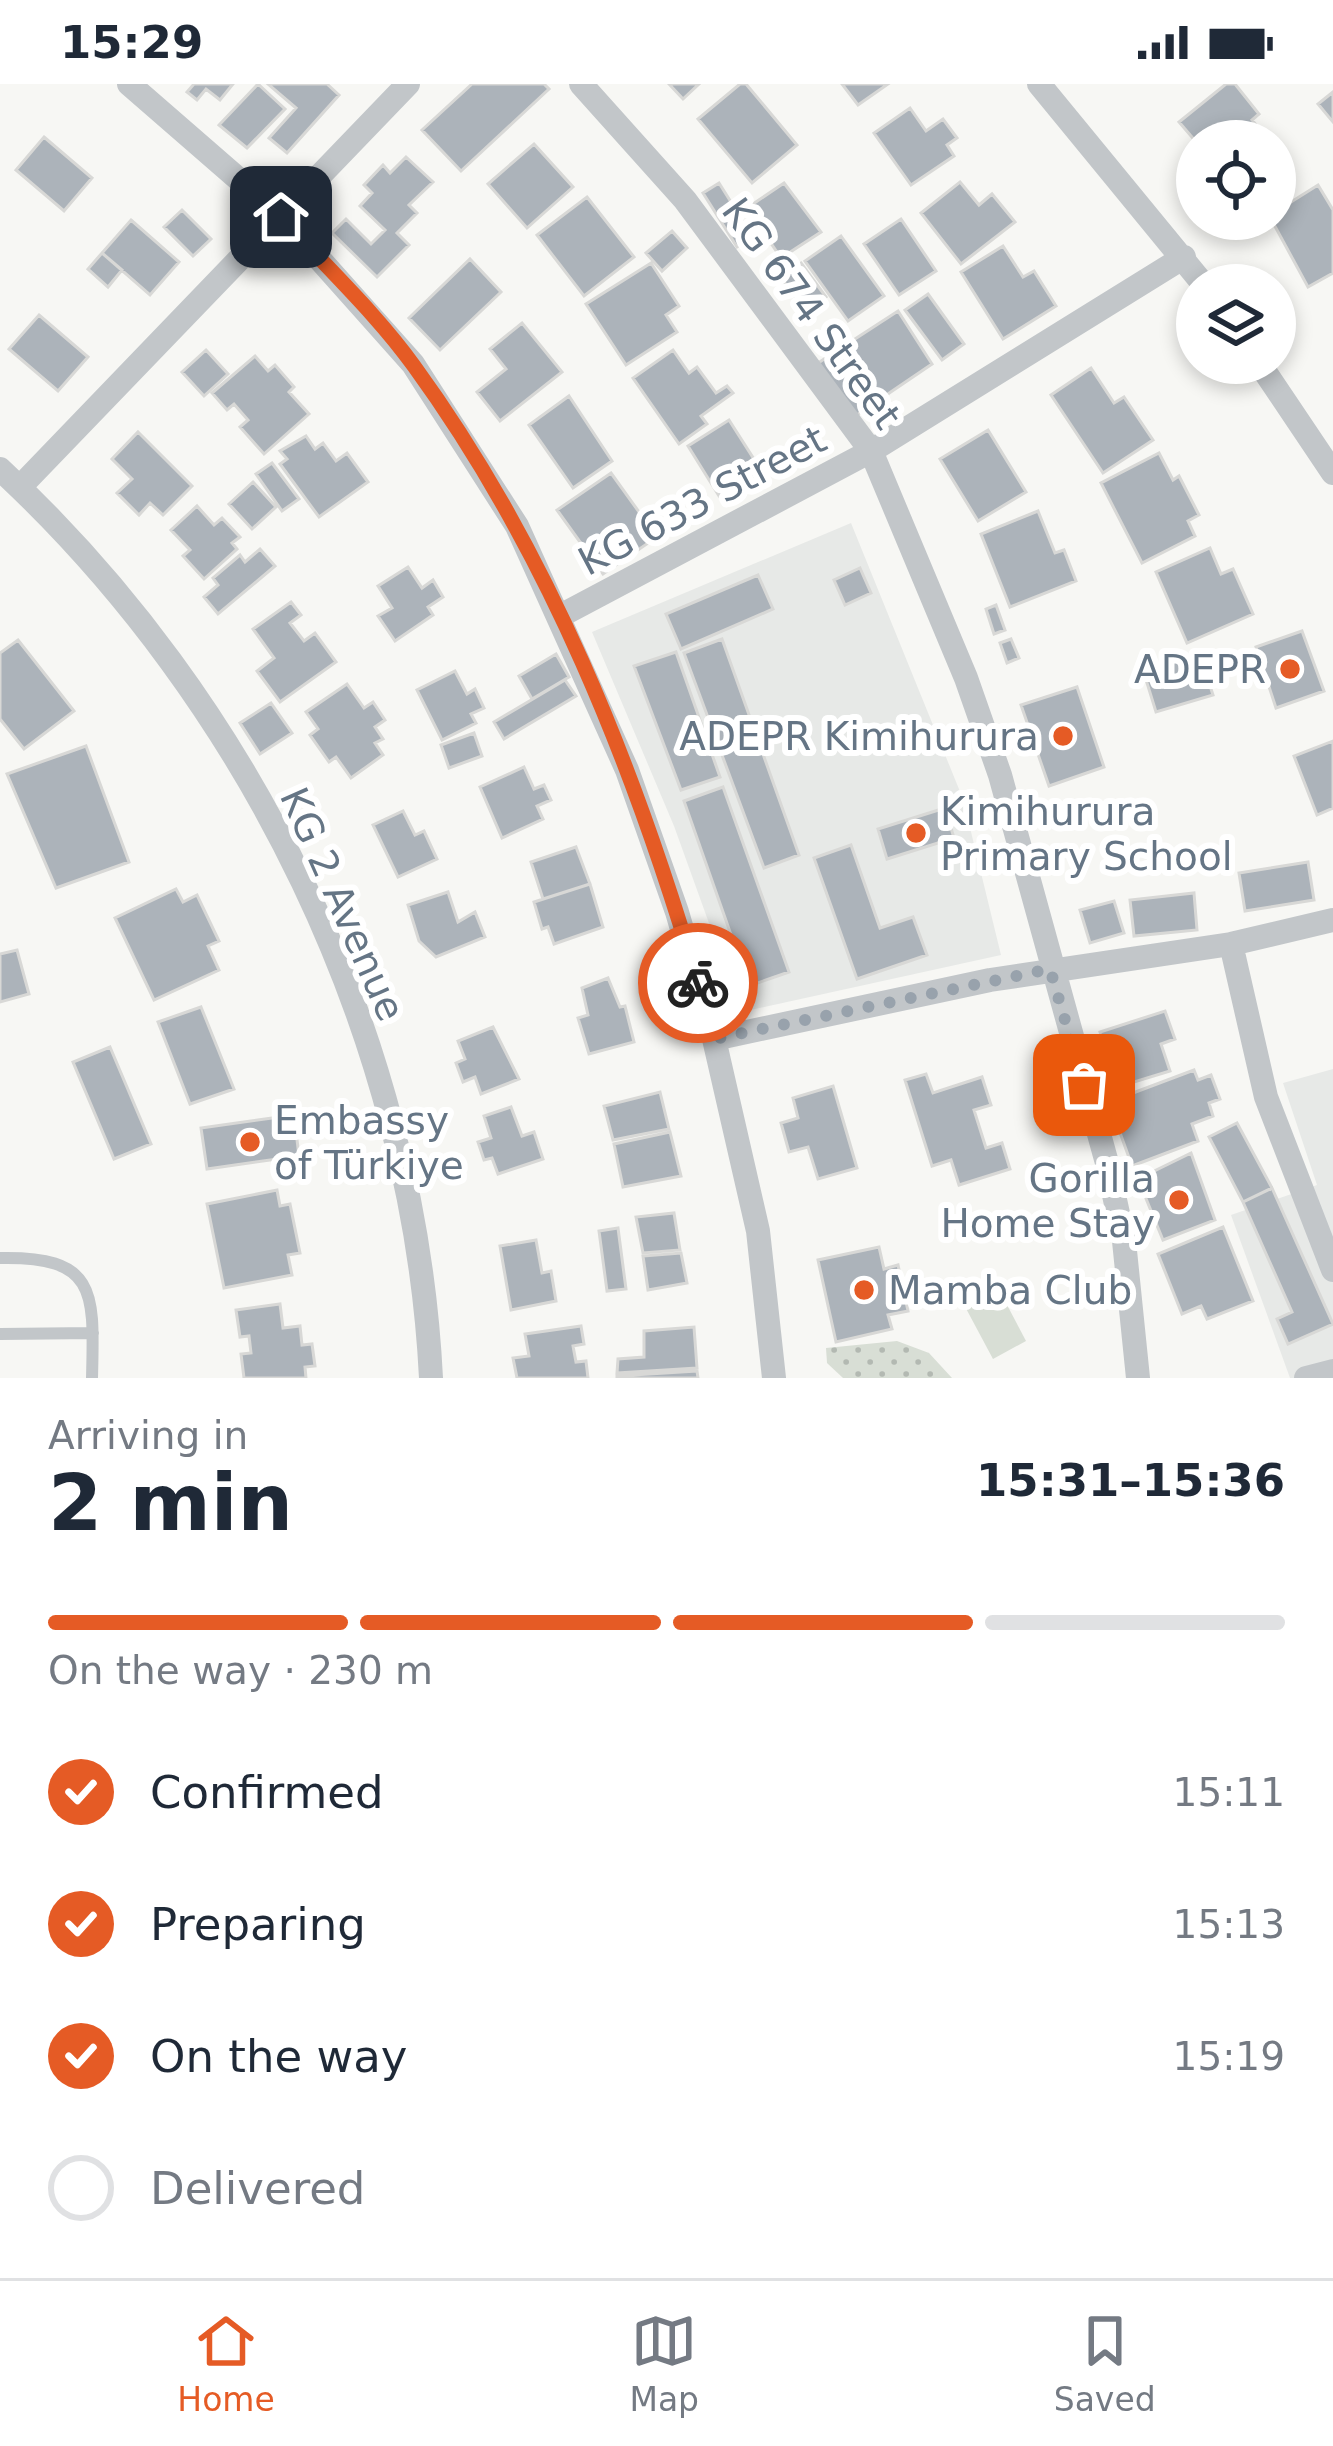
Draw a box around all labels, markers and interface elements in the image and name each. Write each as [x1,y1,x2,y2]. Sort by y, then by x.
text: 15:29 [60,16,203,69]
map controls [1176,120,1296,384]
button: locate [1176,120,1296,240]
pin [230,166,332,268]
icon: home [248,184,314,250]
street label: KG 674 Street [713,189,910,437]
button: layers [1176,264,1296,384]
street label: KG 633 Street [571,416,834,585]
place label: ADEPR [1134,647,1266,692]
marker: ADEPR [1277,656,1303,682]
place label: ADEPR Kimihurura [679,714,1039,759]
marker: ADEPR Kimihurura [1050,723,1076,749]
street label: KG 2 Avenue [271,781,414,1028]
place label: Kimihurura Primary School [940,789,1233,879]
marker: Kimihurura Primary School [903,820,929,846]
courier [638,923,758,1043]
icon: bike [665,950,731,1016]
pin [1033,1034,1135,1136]
icon: bag [1051,1052,1117,1118]
place label: Embassy of Türkiye [274,1098,464,1188]
marker: Embassy of Türkiye [237,1129,263,1155]
place label: Gorilla Home Stay [940,1156,1155,1246]
marker: Gorilla Home Stay [1166,1187,1192,1213]
place label: Mamba Club [888,1268,1132,1313]
marker: Mamba Club [851,1277,877,1303]
text: Arriving in [48,1413,248,1458]
text: 15:31–15:36 [976,1454,1285,1507]
text: 2 min [48,1458,293,1548]
text: On the way · 230 m [48,1648,433,1693]
icon: check [48,1759,114,1825]
text: Confirmed [150,1766,384,1819]
text: 15:11 [1173,1770,1285,1815]
icon: check [48,1891,114,1957]
text: Preparing [150,1898,366,1951]
text: 15:13 [1173,1902,1285,1947]
icon: check [48,2023,114,2089]
text: On the way [150,2030,407,2083]
text: 15:19 [1173,2034,1285,2079]
text: Delivered [150,2162,365,2215]
tab: Home [177,2308,275,2419]
tab: Map [629,2308,699,2419]
tab: Saved [1054,2308,1156,2419]

